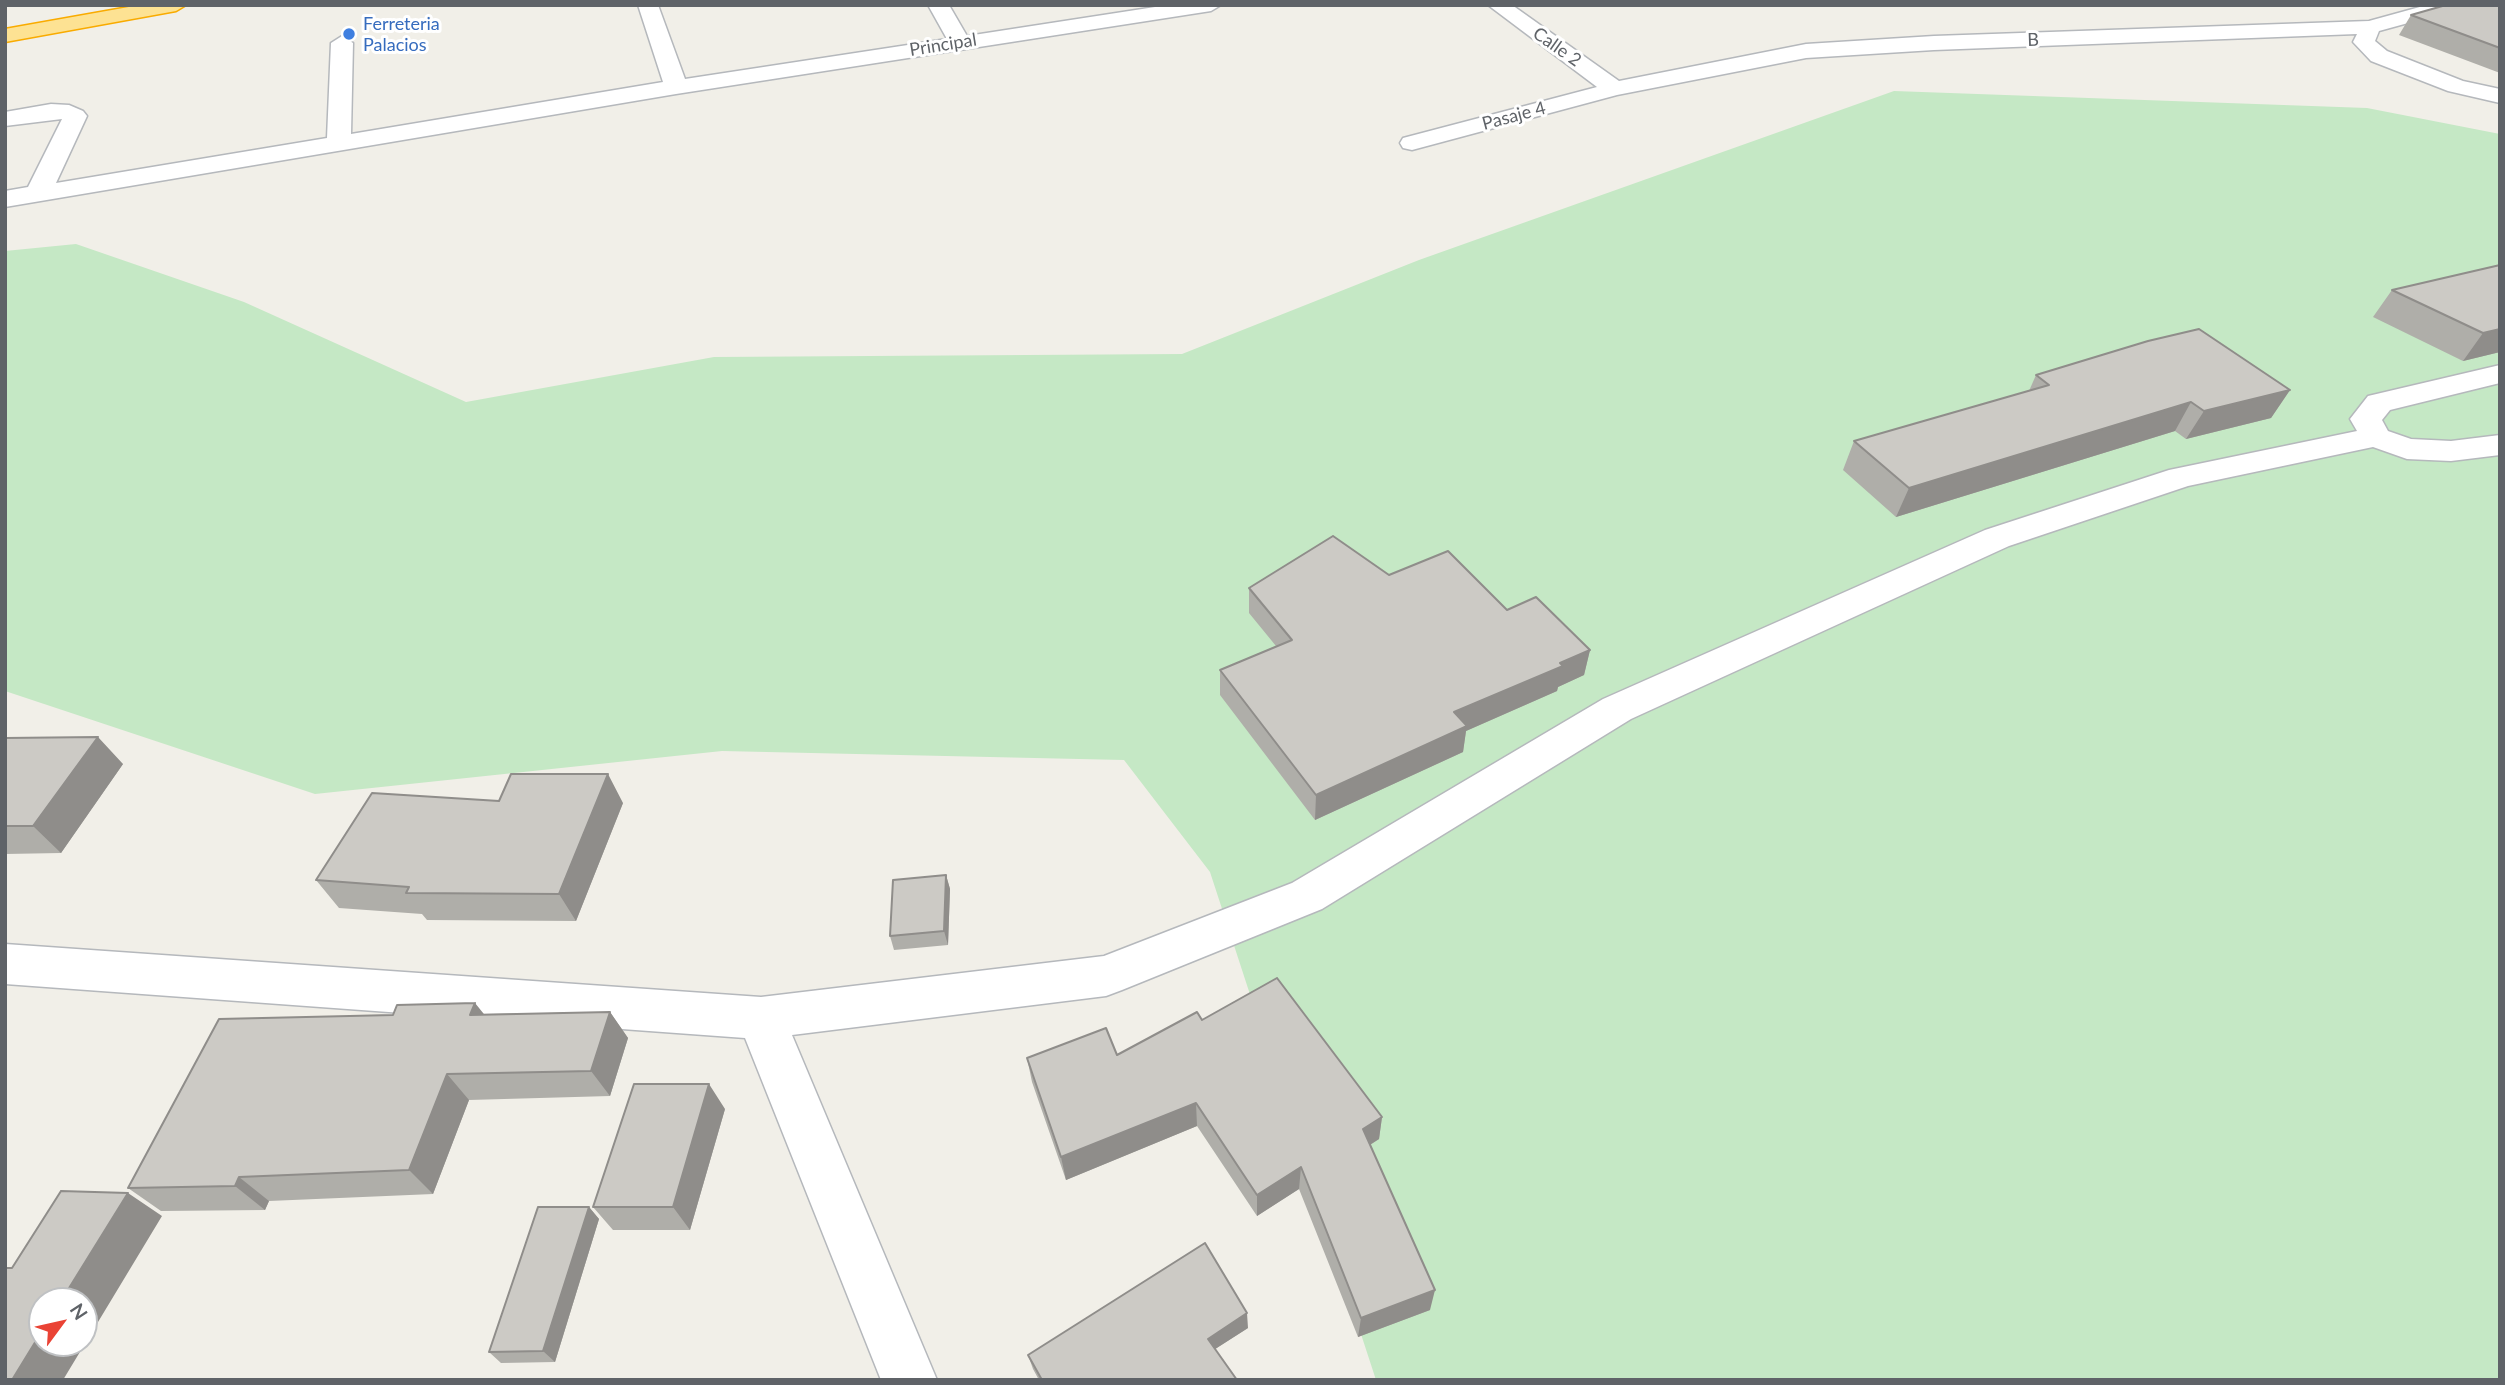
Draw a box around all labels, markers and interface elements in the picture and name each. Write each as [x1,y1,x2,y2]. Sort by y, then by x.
place label: Ferreteria Palacios [363,13,440,56]
street label: Calle 2 [1529,23,1585,71]
marker: Ferreteria Palacios [341,26,357,42]
street label: Principal [908,29,978,61]
street label: B [2027,29,2039,51]
street label: Pasaje 4 [1480,97,1548,135]
north arrow [28,1287,98,1357]
text: N [66,1299,93,1324]

